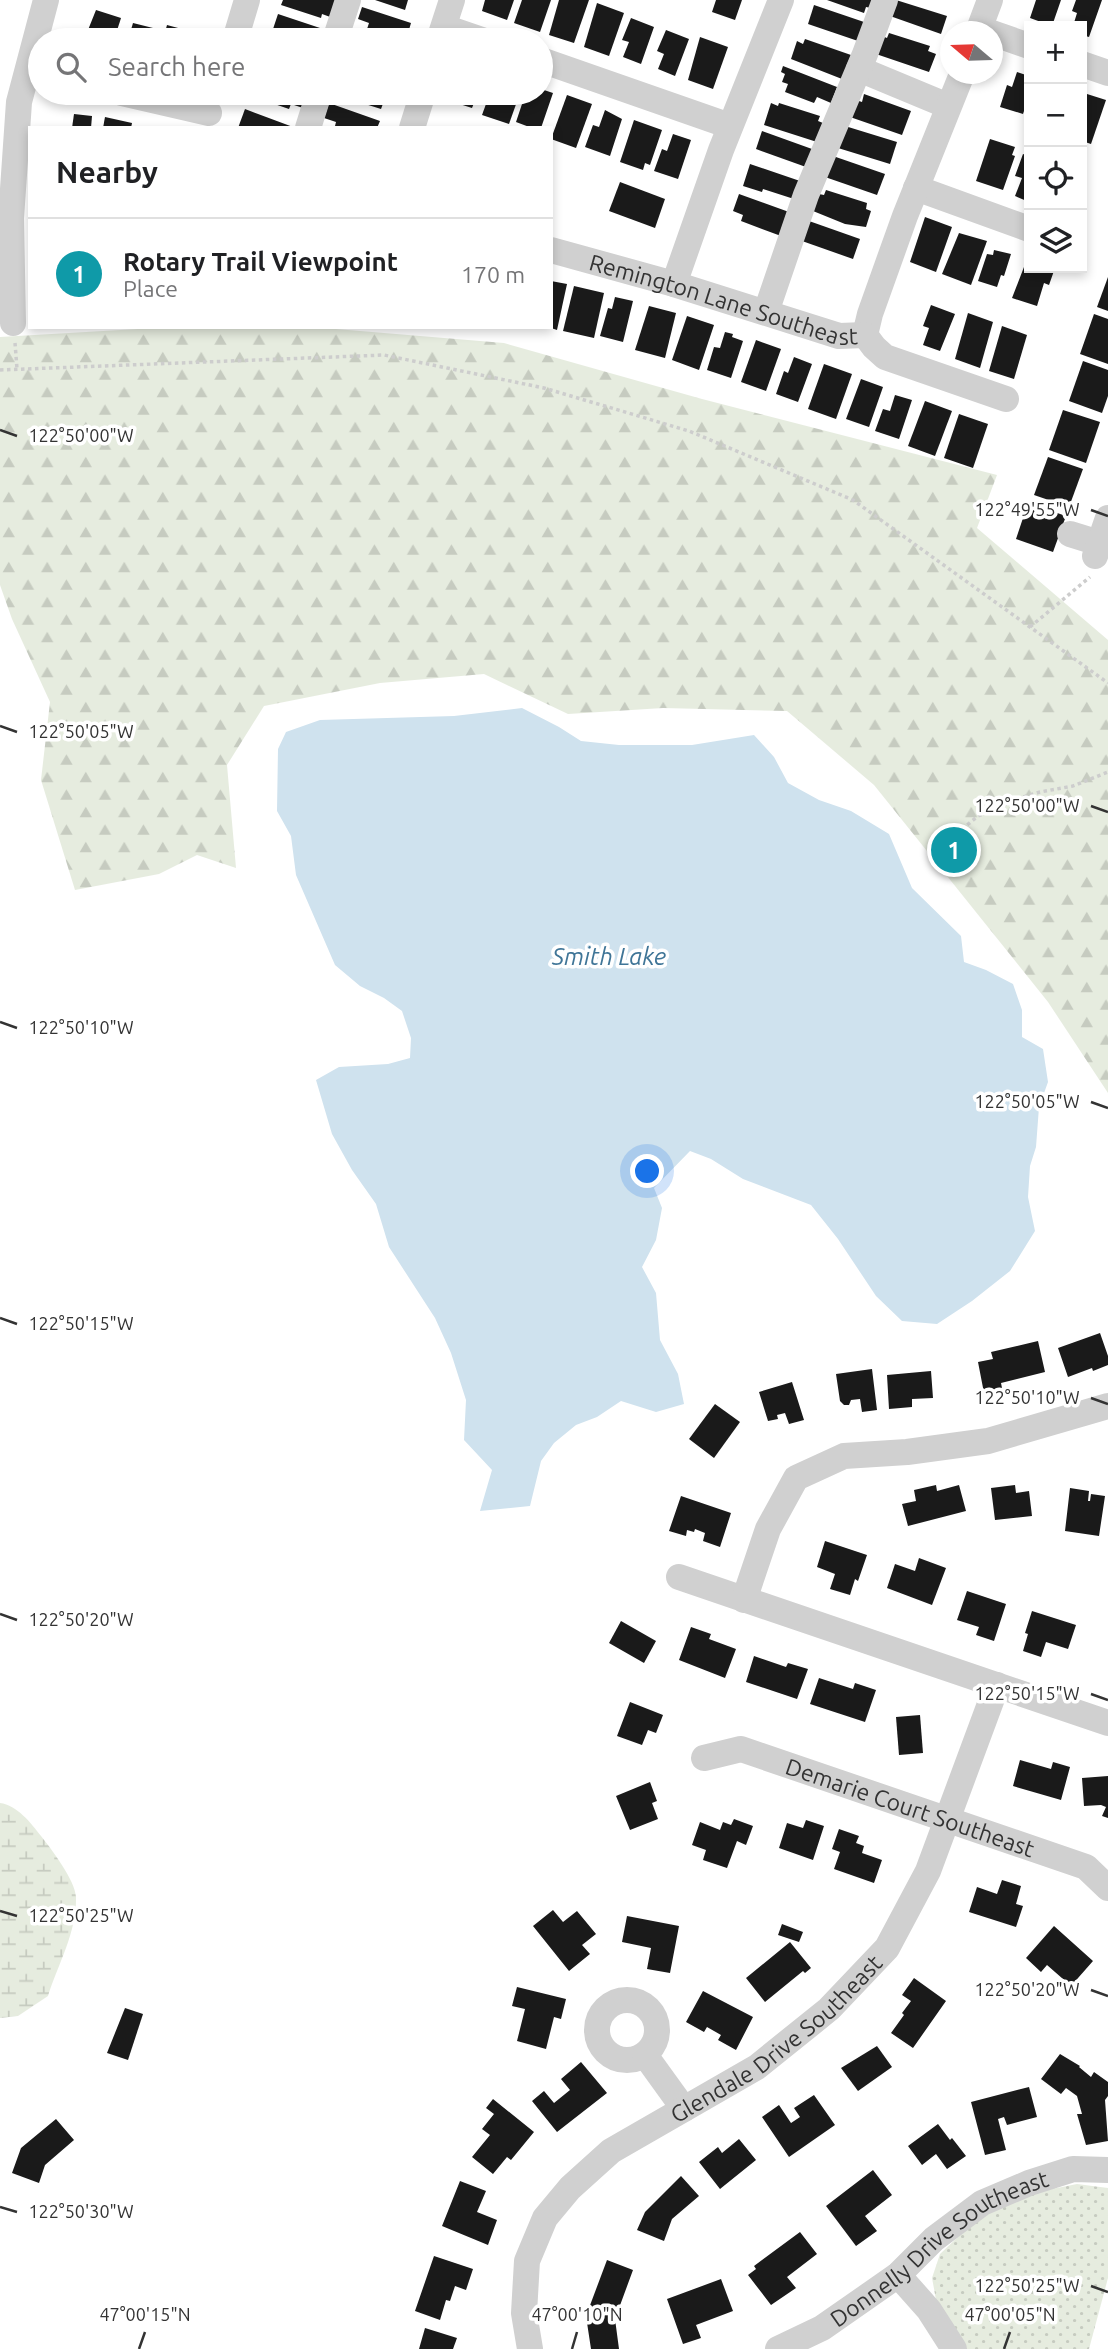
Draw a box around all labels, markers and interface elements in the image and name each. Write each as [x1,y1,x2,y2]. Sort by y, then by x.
north arrow [940,21,1003,84]
map controls [1024,21,1087,273]
button: + [1024,21,1087,84]
search box [28,28,553,105]
icon: search [52,48,90,86]
text: Search here [108,52,245,81]
button: − [1024,84,1087,147]
button: locate [1024,147,1087,210]
text: Nearby [56,155,158,189]
button: layers [1024,210,1087,273]
text: Rotary Trail Viewpoint [123,247,398,276]
street label: Remington Lane Southeast [587,249,858,348]
text: 1 [73,262,85,287]
text: 170 m [461,262,525,287]
text: Place [123,276,178,301]
text: 122°50'00"W [28,425,134,445]
text: 122°49'55"W [974,499,1080,519]
text: 122°50'05"W [28,721,134,741]
text: 122°50'00"W [974,795,1080,815]
pin: 1 [931,824,977,876]
water label: Smith Lake [551,943,666,970]
text: 122°50'10"W [28,1017,134,1037]
text: 122°50'05"W [974,1091,1080,1111]
your location [630,1154,664,1188]
text: 122°50'15"W [28,1313,134,1333]
text: 122°50'10"W [974,1387,1080,1407]
text: 122°50'20"W [28,1609,134,1629]
text: 122°50'15"W [974,1683,1080,1703]
street label: Demarie Court Southeast [783,1753,1038,1861]
text: 122°50'25"W [28,1905,134,1925]
street label: Glendale Drive Southeast [666,1950,886,2127]
text: 122°50'20"W [974,1979,1080,1999]
street label: Donnelly Drive Southeast [825,2165,1051,2331]
text: 122°50'30"W [28,2201,134,2221]
text: 122°50'25"W [974,2275,1080,2295]
text: 47°00'15"N [99,2304,191,2324]
text: 47°00'10"N [531,2304,623,2324]
text: 47°00'05"N [964,2304,1056,2324]

